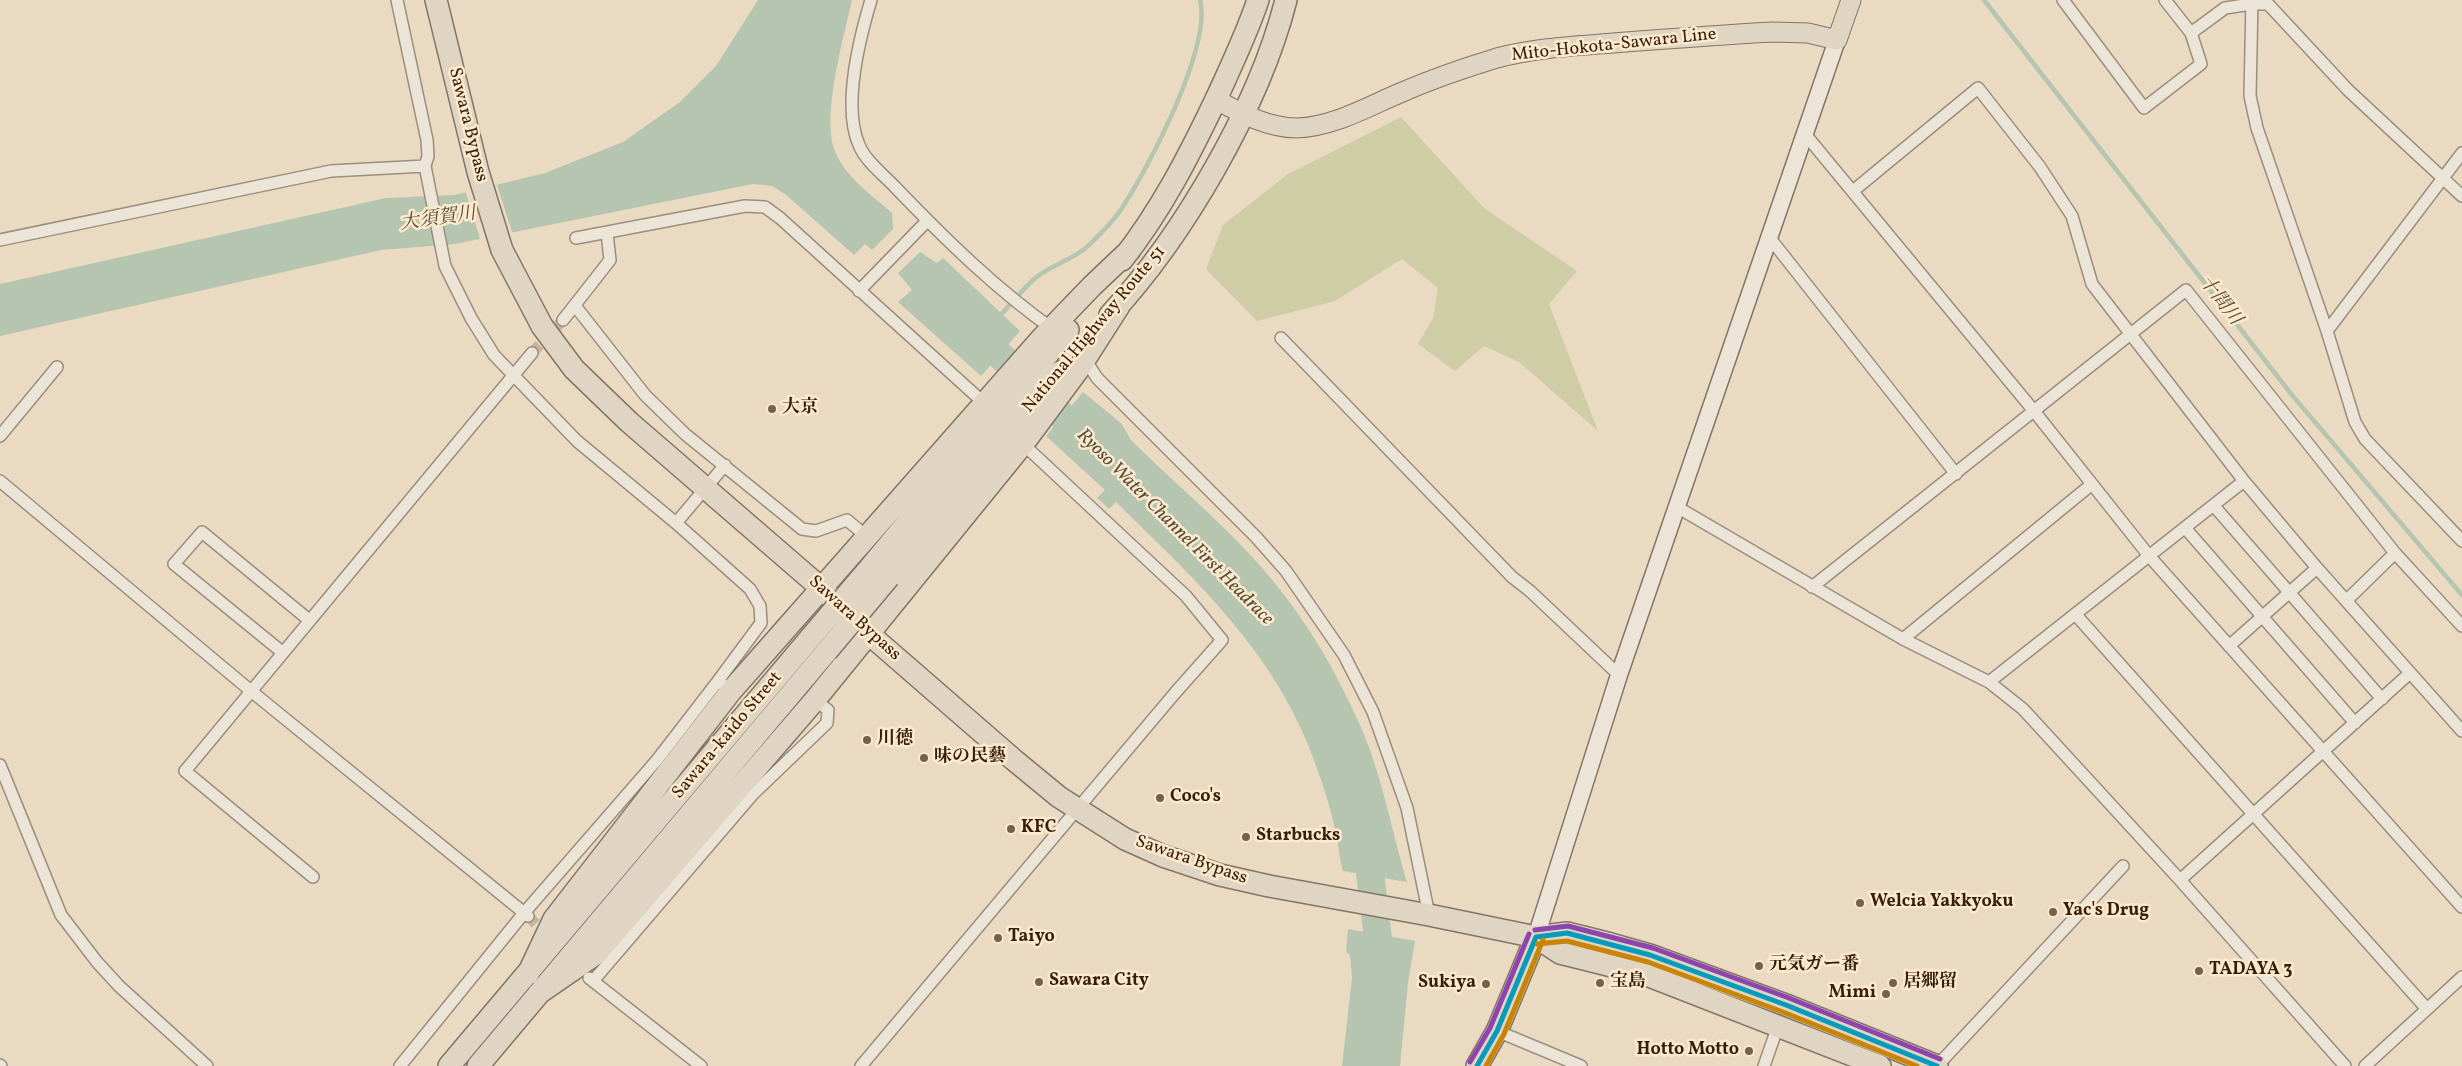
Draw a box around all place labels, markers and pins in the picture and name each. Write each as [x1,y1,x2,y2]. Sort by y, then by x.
place label: 大京 [782,398,818,420]
marker: 大京 [766,403,778,415]
place label: 川徳 [877,729,913,751]
marker: 川徳 [861,734,873,746]
place label: 味の民藝 [934,747,1006,769]
marker: 味の民藝 [918,752,930,764]
place label: Coco's [1170,787,1221,809]
marker: Coco's [1154,792,1166,804]
place label: KFC [1021,818,1056,840]
marker: KFC [1005,823,1017,835]
place label: Starbucks [1256,826,1340,848]
marker: Starbucks [1240,831,1252,843]
place label: Welcia Yakkyoku [1870,892,2013,914]
marker: Welcia Yakkyoku [1854,897,1866,909]
place label: Yac's Drug [2063,901,2149,923]
marker: Yac's Drug [2047,906,2059,918]
place label: Taiyo [1008,927,1055,949]
marker: Taiyo [992,932,1004,944]
place label: 元気ガー番 [1769,955,1859,977]
marker: 元気ガー番 [1753,960,1765,972]
place label: TADAYA 3 [2209,960,2293,982]
marker: TADAYA 3 [2193,965,2205,977]
place label: Sawara City [1049,971,1149,993]
place label: 宝島 [1610,972,1646,994]
place label: 居郷留 [1903,972,1957,994]
place label: Sukiya [1418,973,1476,995]
marker: Sawara City [1033,976,1045,988]
marker: 宝島 [1594,977,1606,989]
marker: 居郷留 [1887,977,1899,989]
marker: Sukiya [1480,978,1492,990]
place label: Mimi [1828,983,1876,1005]
marker: Mimi [1880,988,1892,1000]
place label: Hotto Motto [1636,1040,1739,1062]
marker: Hotto Motto [1743,1045,1755,1057]

